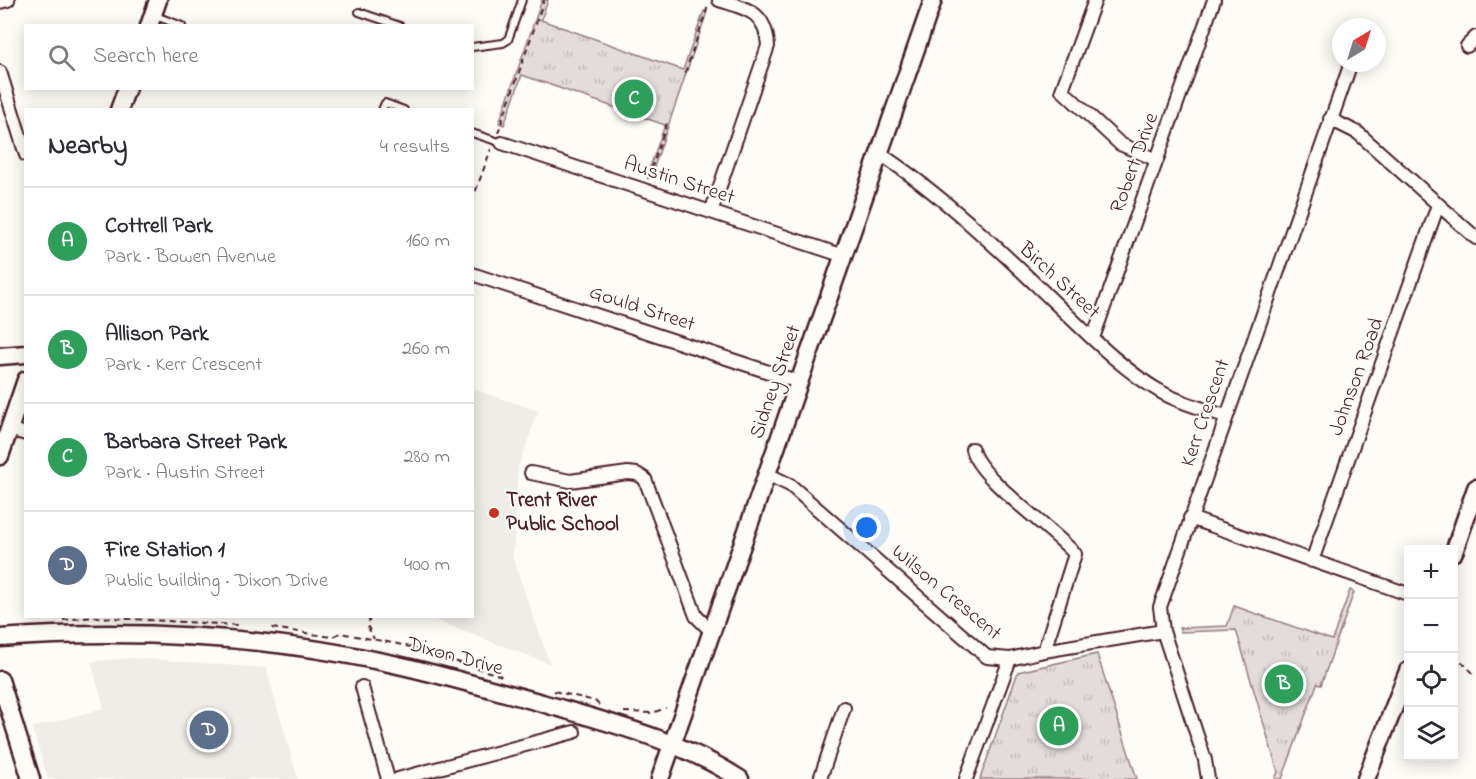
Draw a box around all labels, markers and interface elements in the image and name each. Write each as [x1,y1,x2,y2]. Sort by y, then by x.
north arrow [1332,18,1386,72]
search box [24,24,474,90]
icon: search [45,41,78,74]
text: Search here [93,41,198,73]
pin: C [614,76,654,122]
street label: Robert Drive [1103,108,1167,218]
text: Nearby [48,128,127,166]
text: 4 results [380,133,450,162]
street label: Austin Street [620,149,738,213]
text: Cottrell Park [105,211,213,243]
text: A [61,227,74,256]
text: 160 m [406,227,450,256]
street label: Birch Street [1011,235,1106,327]
text: Park · Bowen Avenue [105,243,276,272]
street label: Gould Street [585,278,699,340]
street label: Johnson Road [1322,314,1392,440]
text: Allison Park [105,319,209,351]
street label: Sidney Street [742,321,811,444]
text: B [61,335,74,364]
text: 260 m [402,335,450,364]
text: Park · Kerr Crescent [105,351,262,380]
street label: Kerr Crescent [1174,355,1238,471]
text: Barbara Street Park [105,427,287,459]
text: C [62,443,73,472]
text: 280 m [403,443,450,472]
text: Park · Austin Street [105,459,265,488]
place label: Trent River Public School [506,486,619,540]
marker: Trent River Public School [487,506,501,520]
your location [852,513,881,542]
text: Fire Station 1 [105,535,225,567]
street label: Wilson Crescent [884,538,1008,648]
map controls [1404,545,1458,761]
button: + [1404,545,1458,599]
text: D [60,551,75,580]
text: 400 m [404,551,450,580]
text: Public building · Dixon Drive [105,567,328,596]
button: − [1404,599,1458,653]
street label: Dixon Drive [403,630,507,684]
button: locate [1404,653,1458,707]
pin: B [1264,662,1304,706]
pin: A [1040,704,1078,748]
button: layers [1404,707,1458,761]
pin: D [190,708,228,752]

